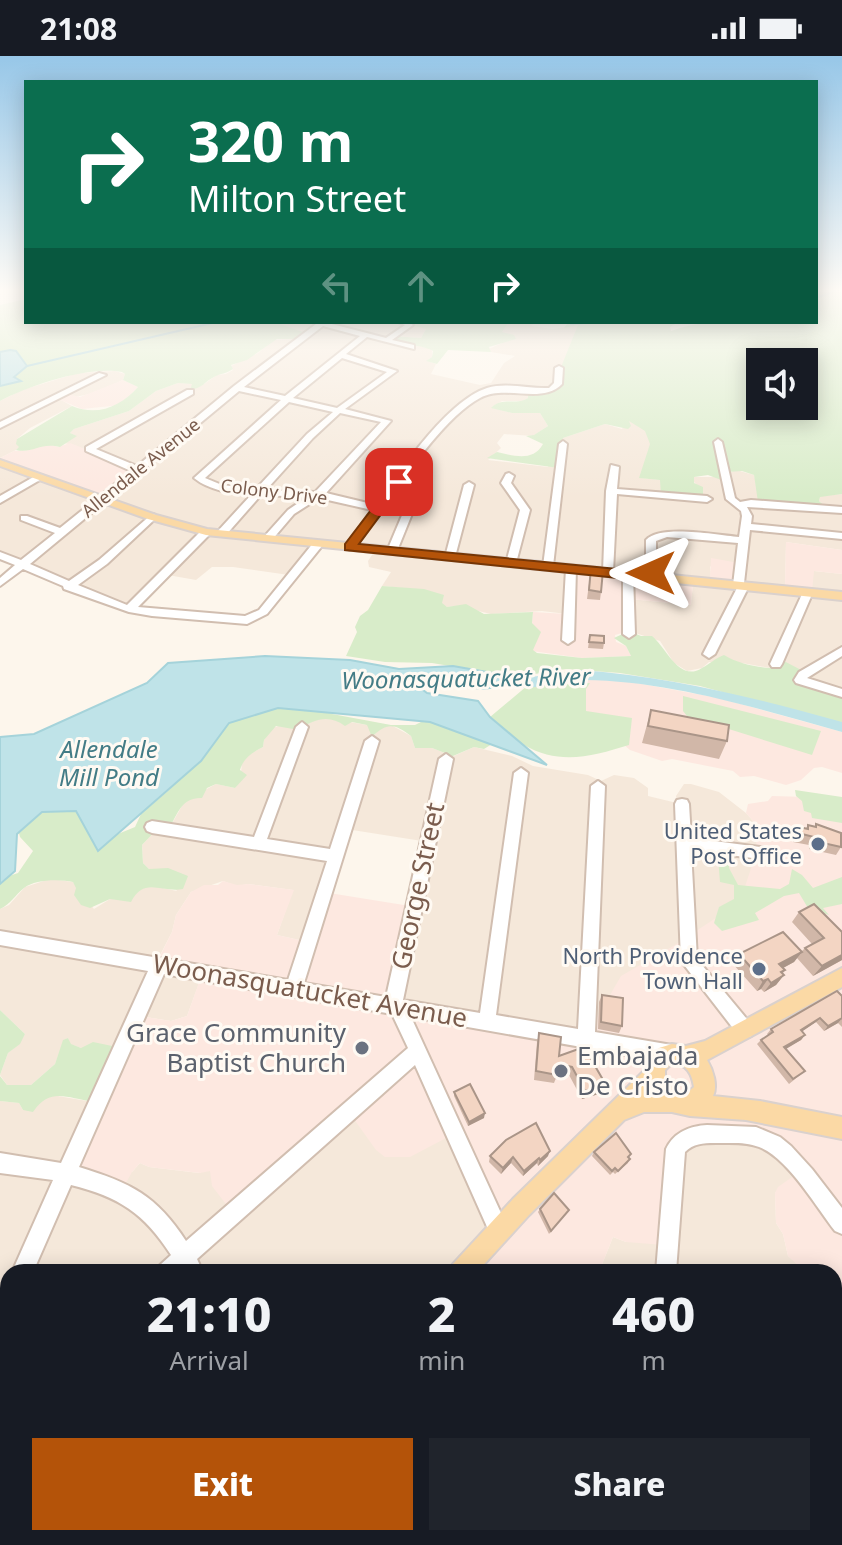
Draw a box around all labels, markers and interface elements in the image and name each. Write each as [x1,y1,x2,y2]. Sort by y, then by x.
text: 21:08 [40,8,117,49]
text: 320 m [188,102,353,178]
icon: right [56,112,160,216]
text: Milton Street [188,174,406,223]
icon: left [315,264,359,308]
icon: ahead [399,264,443,308]
icon: right [483,264,527,308]
map controls [746,348,818,420]
button: sound [746,348,818,420]
street label: Allendale Avenue [76,412,205,522]
pin [365,448,433,516]
icon: arrive [377,460,421,504]
street label: Colony Drive [219,473,329,509]
position arrow [609,531,693,615]
water label: Woonasquatucket River [341,659,592,696]
water label: Allendale Mill Pond [58,732,160,793]
street label: George Street [382,799,452,973]
place label: United States Post Office [664,815,802,870]
marker: United States Post Office [809,835,827,853]
place label: North Providence Town Hall [562,940,743,995]
street label: Woonasquatucket Avenue [150,945,470,1035]
marker: North Providence Town Hall [750,960,768,978]
place label: Grace Community Baptist Church [126,1014,347,1080]
place label: Embajada De Cristo [577,1037,698,1103]
marker: Grace Community Baptist Church [353,1039,371,1057]
marker: Embajada De Cristo [552,1062,570,1080]
text: 21:10 [147,1281,271,1346]
text: 2 [428,1281,456,1346]
text: 460 [612,1281,695,1346]
text: Arrival [169,1342,249,1378]
text: min [418,1342,465,1378]
text: m [641,1342,666,1378]
button: Exit [32,1438,413,1530]
button: Share [429,1438,810,1530]

